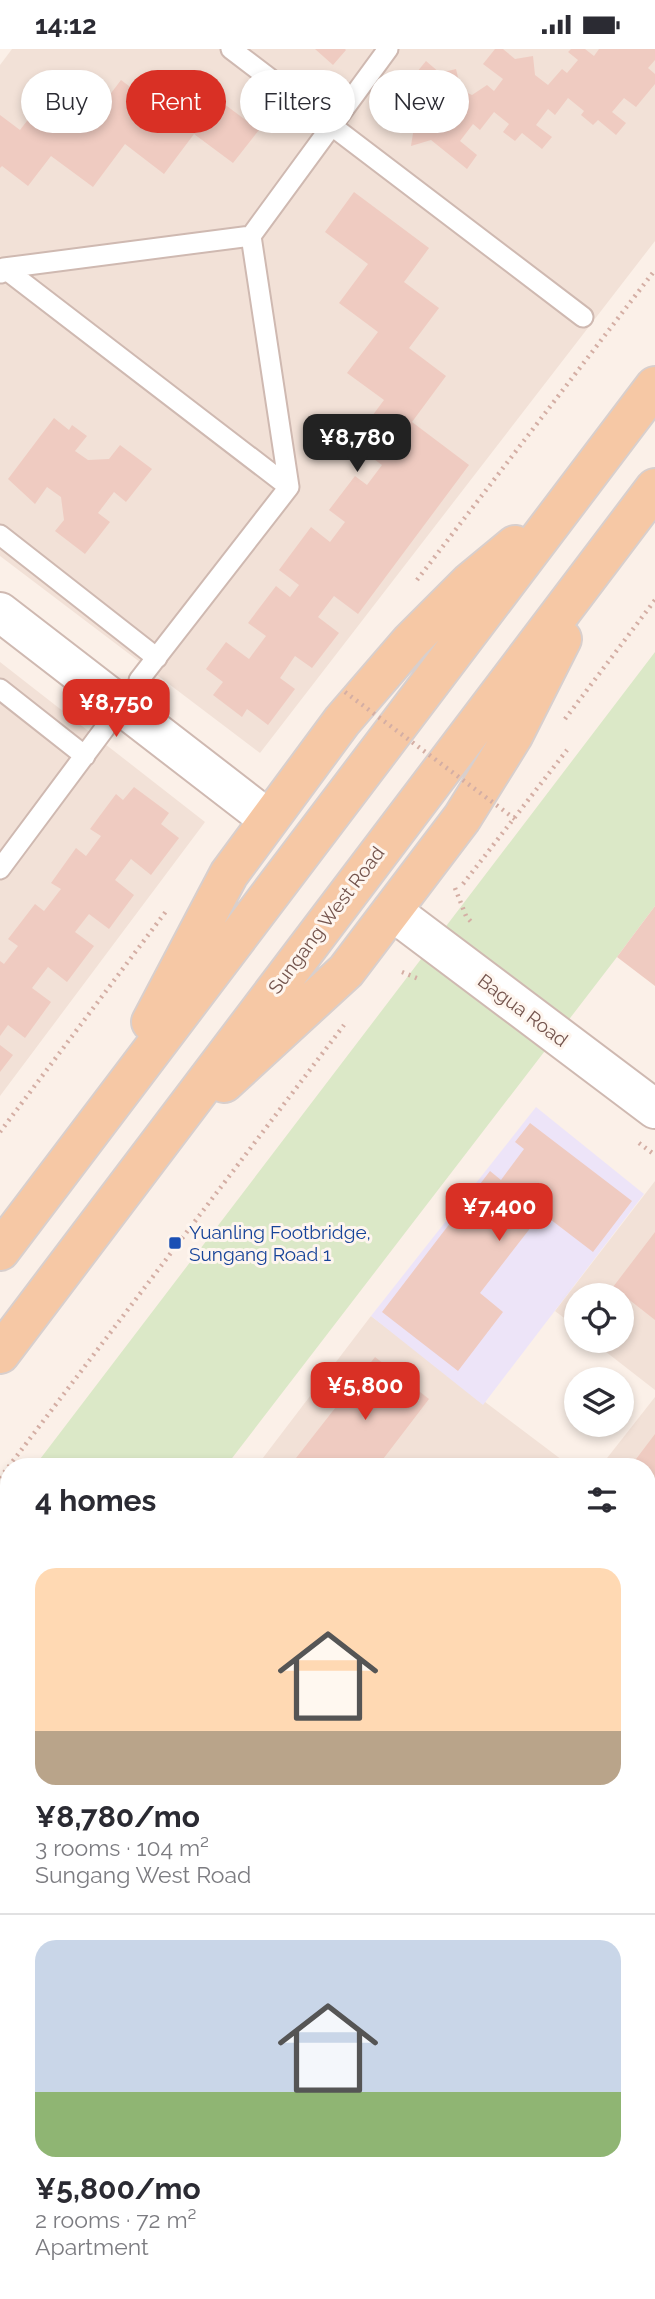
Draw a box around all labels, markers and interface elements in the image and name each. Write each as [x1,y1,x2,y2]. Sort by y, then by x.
text: 14:12 [35,10,97,40]
chip: Buy [21,70,112,133]
chip: Rent [126,70,226,133]
chip: Filters [240,70,355,133]
chip: New [369,70,469,133]
pin: ¥8,780 [300,415,414,474]
text: ¥8,780 [319,423,395,450]
pin: ¥8,750 [59,679,173,739]
text: ¥8,750 [79,688,153,715]
street label: Sungang West Road [263,842,389,998]
street label: Bagua Road [474,969,572,1051]
pin: ¥7,400 [442,1183,556,1243]
text: ¥7,400 [462,1192,536,1219]
place label: Yuanling Footbridge, Sungang Road 1 [189,1221,371,1265]
marker: Yuanling Footbridge, Sungang Road 1 [167,1235,183,1251]
map controls [564,1283,634,1437]
button: locate [564,1283,634,1353]
pin: ¥5,800 [308,1363,422,1422]
button: layers [564,1367,634,1437]
text: ¥5,800 [327,1371,403,1398]
icon: filters [583,1481,621,1519]
text: 4 homes [35,1483,156,1518]
icon: home [265,1613,391,1739]
text: ¥8,780/mo [35,1799,200,1834]
text: 3 rooms · 104 m² [35,1834,209,1861]
text: Sungang West Road [35,1861,251,1888]
icon: home [265,1985,391,2111]
text: ¥5,800/mo [35,2171,201,2206]
text: 2 rooms · 72 m² [35,2206,196,2233]
text: Apartment [35,2233,149,2260]

